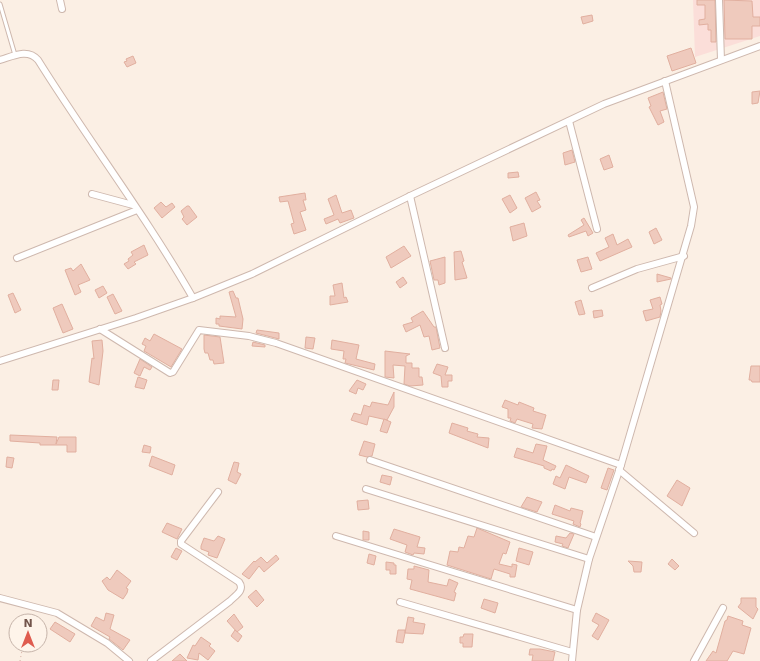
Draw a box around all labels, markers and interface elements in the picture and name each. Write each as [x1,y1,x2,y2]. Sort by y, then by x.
north arrow [8,613,48,653]
text: N [23,617,33,630]

